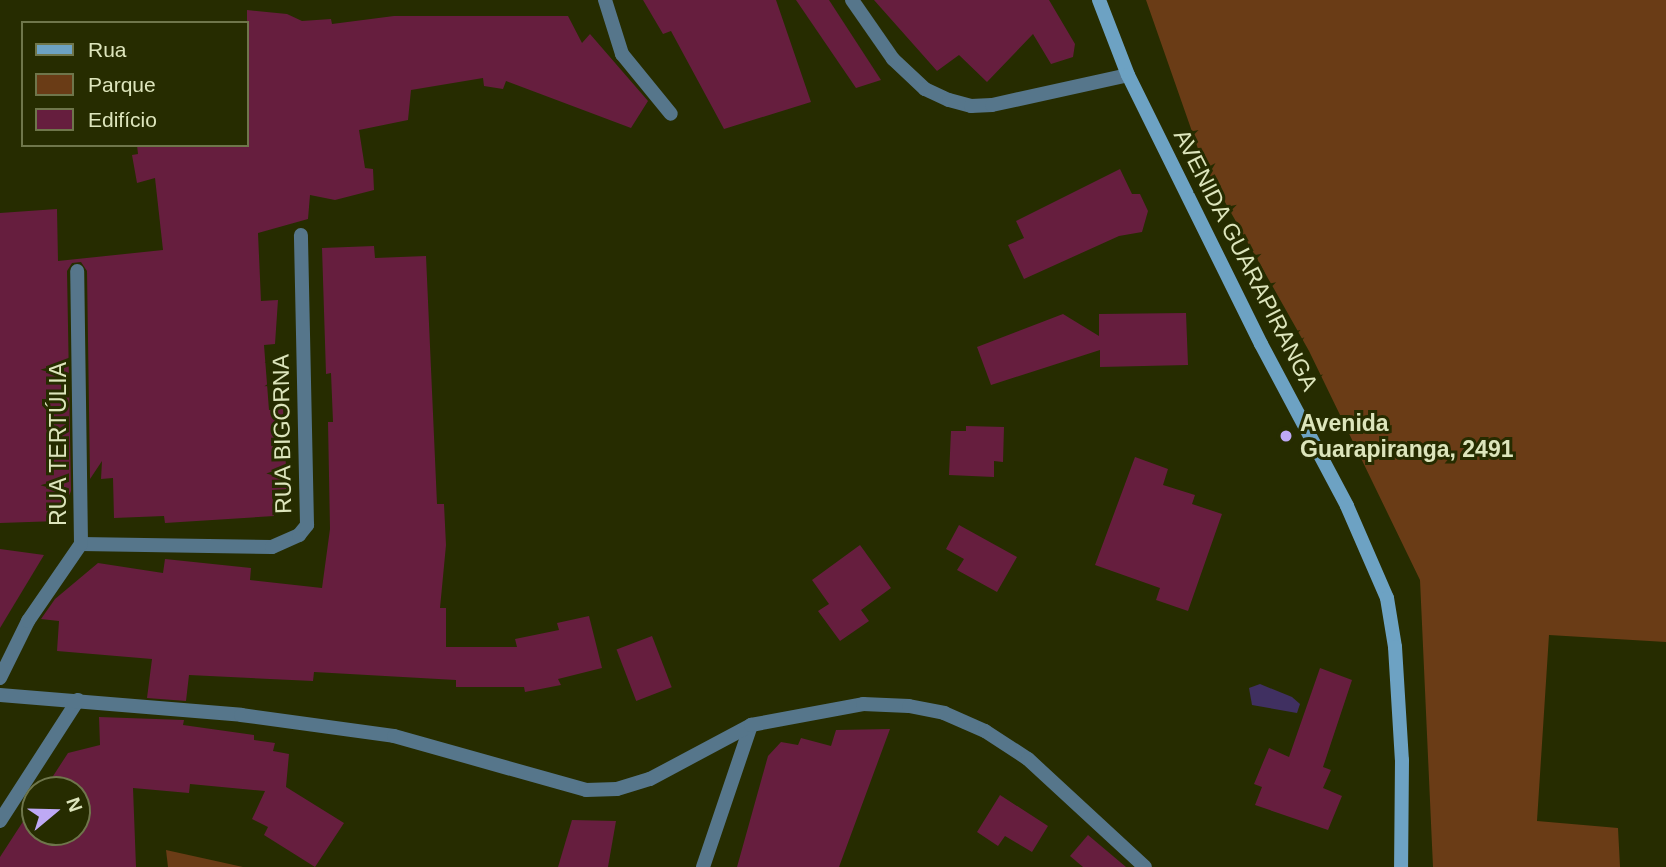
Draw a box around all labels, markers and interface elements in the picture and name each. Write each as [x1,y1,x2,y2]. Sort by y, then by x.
legend [21,21,248,147]
text: Rua [88,38,127,61]
text: Parque [88,73,156,96]
text: Edifício [88,108,157,131]
street label: AVENIDA GUARAPIRANGA [1168,124,1324,396]
street label: RUA BIGORNA [267,353,297,515]
street label: RUA TERTÚLIA [44,361,72,527]
place label: Avenida Guarapiranga, 2491 [1300,409,1513,463]
marker: Avenida Guarapiranga, 2491 [1278,428,1294,444]
north arrow [21,776,91,846]
text: N [62,795,87,815]

